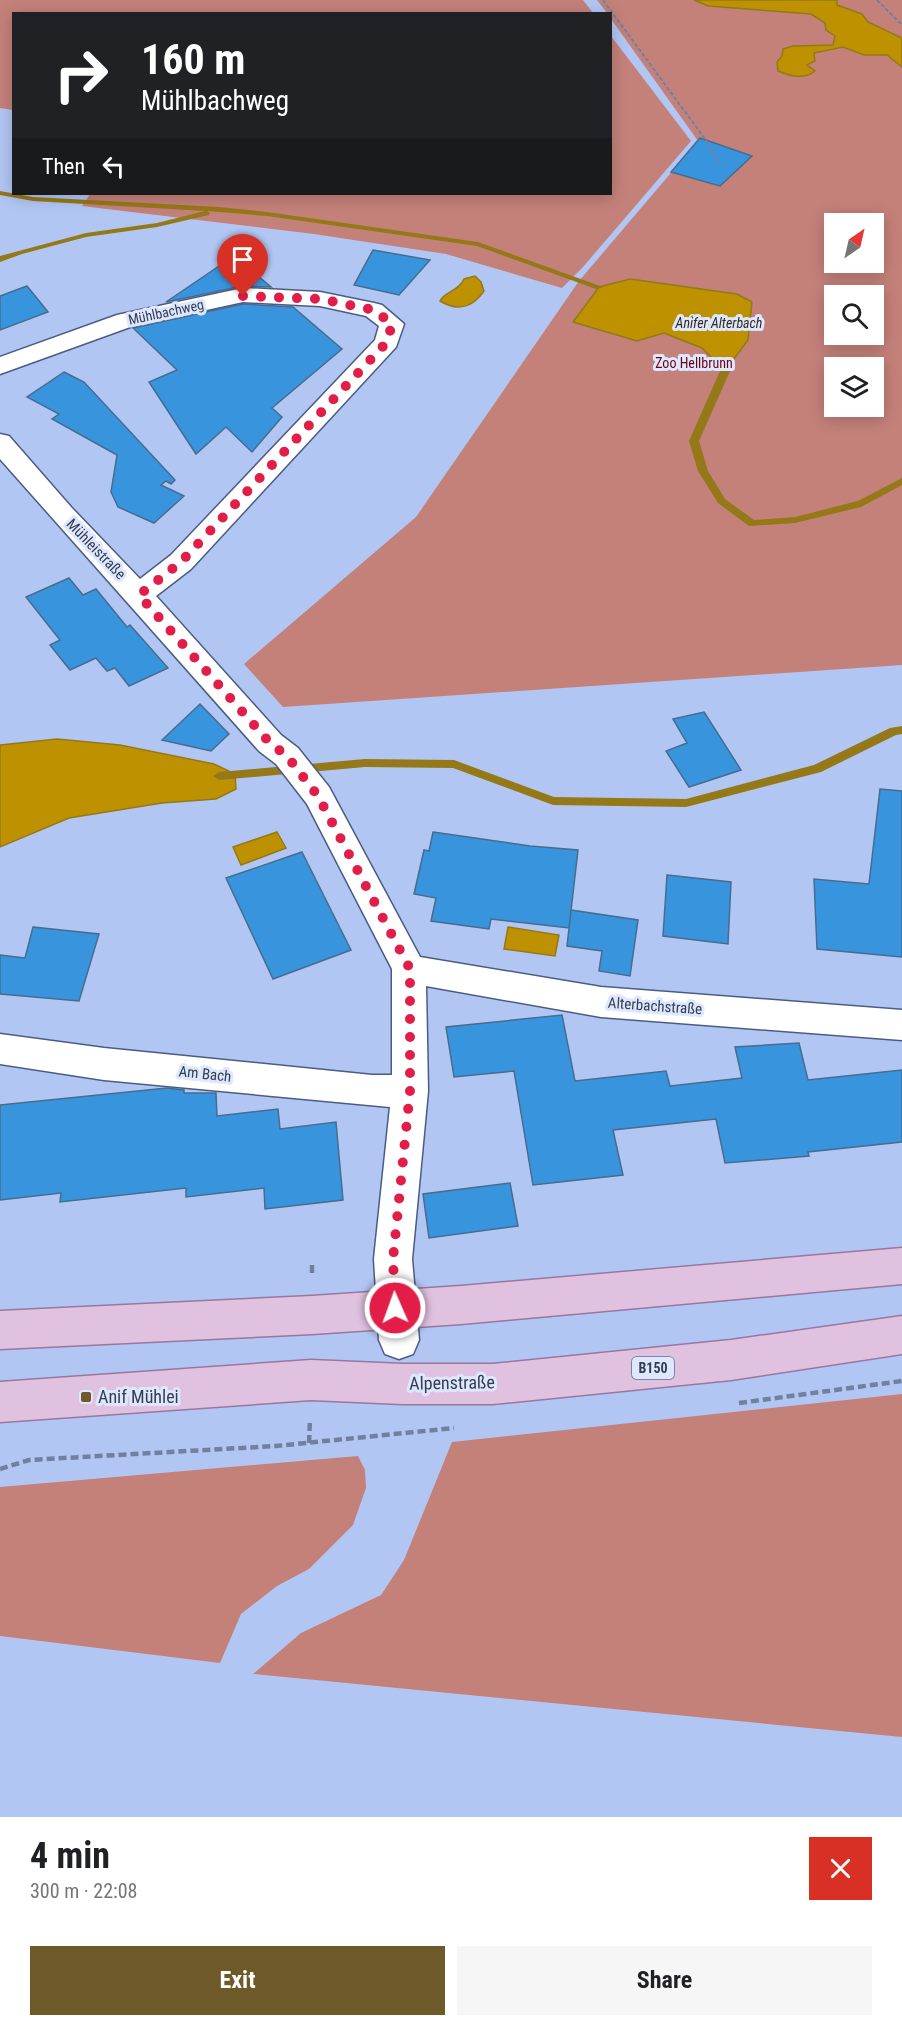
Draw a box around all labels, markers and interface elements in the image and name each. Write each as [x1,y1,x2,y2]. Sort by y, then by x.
text: 160 m [141,35,246,84]
icon: right [42,36,120,114]
text: Mühlbachweg [141,85,289,117]
icon: left [97,150,130,183]
text: Then [42,154,85,179]
north arrow [824,213,884,273]
map controls [824,213,884,417]
pin [217,234,268,296]
icon: arrive [226,243,259,276]
button: search [824,285,884,345]
street label: Mühlbachweg [127,296,205,328]
water label: Anifer Alterbach [675,315,762,331]
park label: Zoo Hellbrunn [655,355,733,371]
button: layers [824,357,884,417]
street label: Mühleistraße [63,515,129,583]
street label: Alterbachstraße [607,994,703,1018]
street label: Am Bach [178,1062,232,1086]
position arrow [363,1276,427,1340]
road number: B150 [632,1357,674,1379]
street label: Alpenstraße [409,1371,495,1394]
place label: Anif Mühlei [98,1386,179,1407]
marker: Anif Mühlei [79,1390,93,1404]
text: 4 min [30,1835,110,1877]
button: close [809,1837,872,1900]
text: 300 m · 22:08 [30,1879,137,1903]
button: Exit [30,1946,445,2015]
button: Share [457,1946,872,2015]

